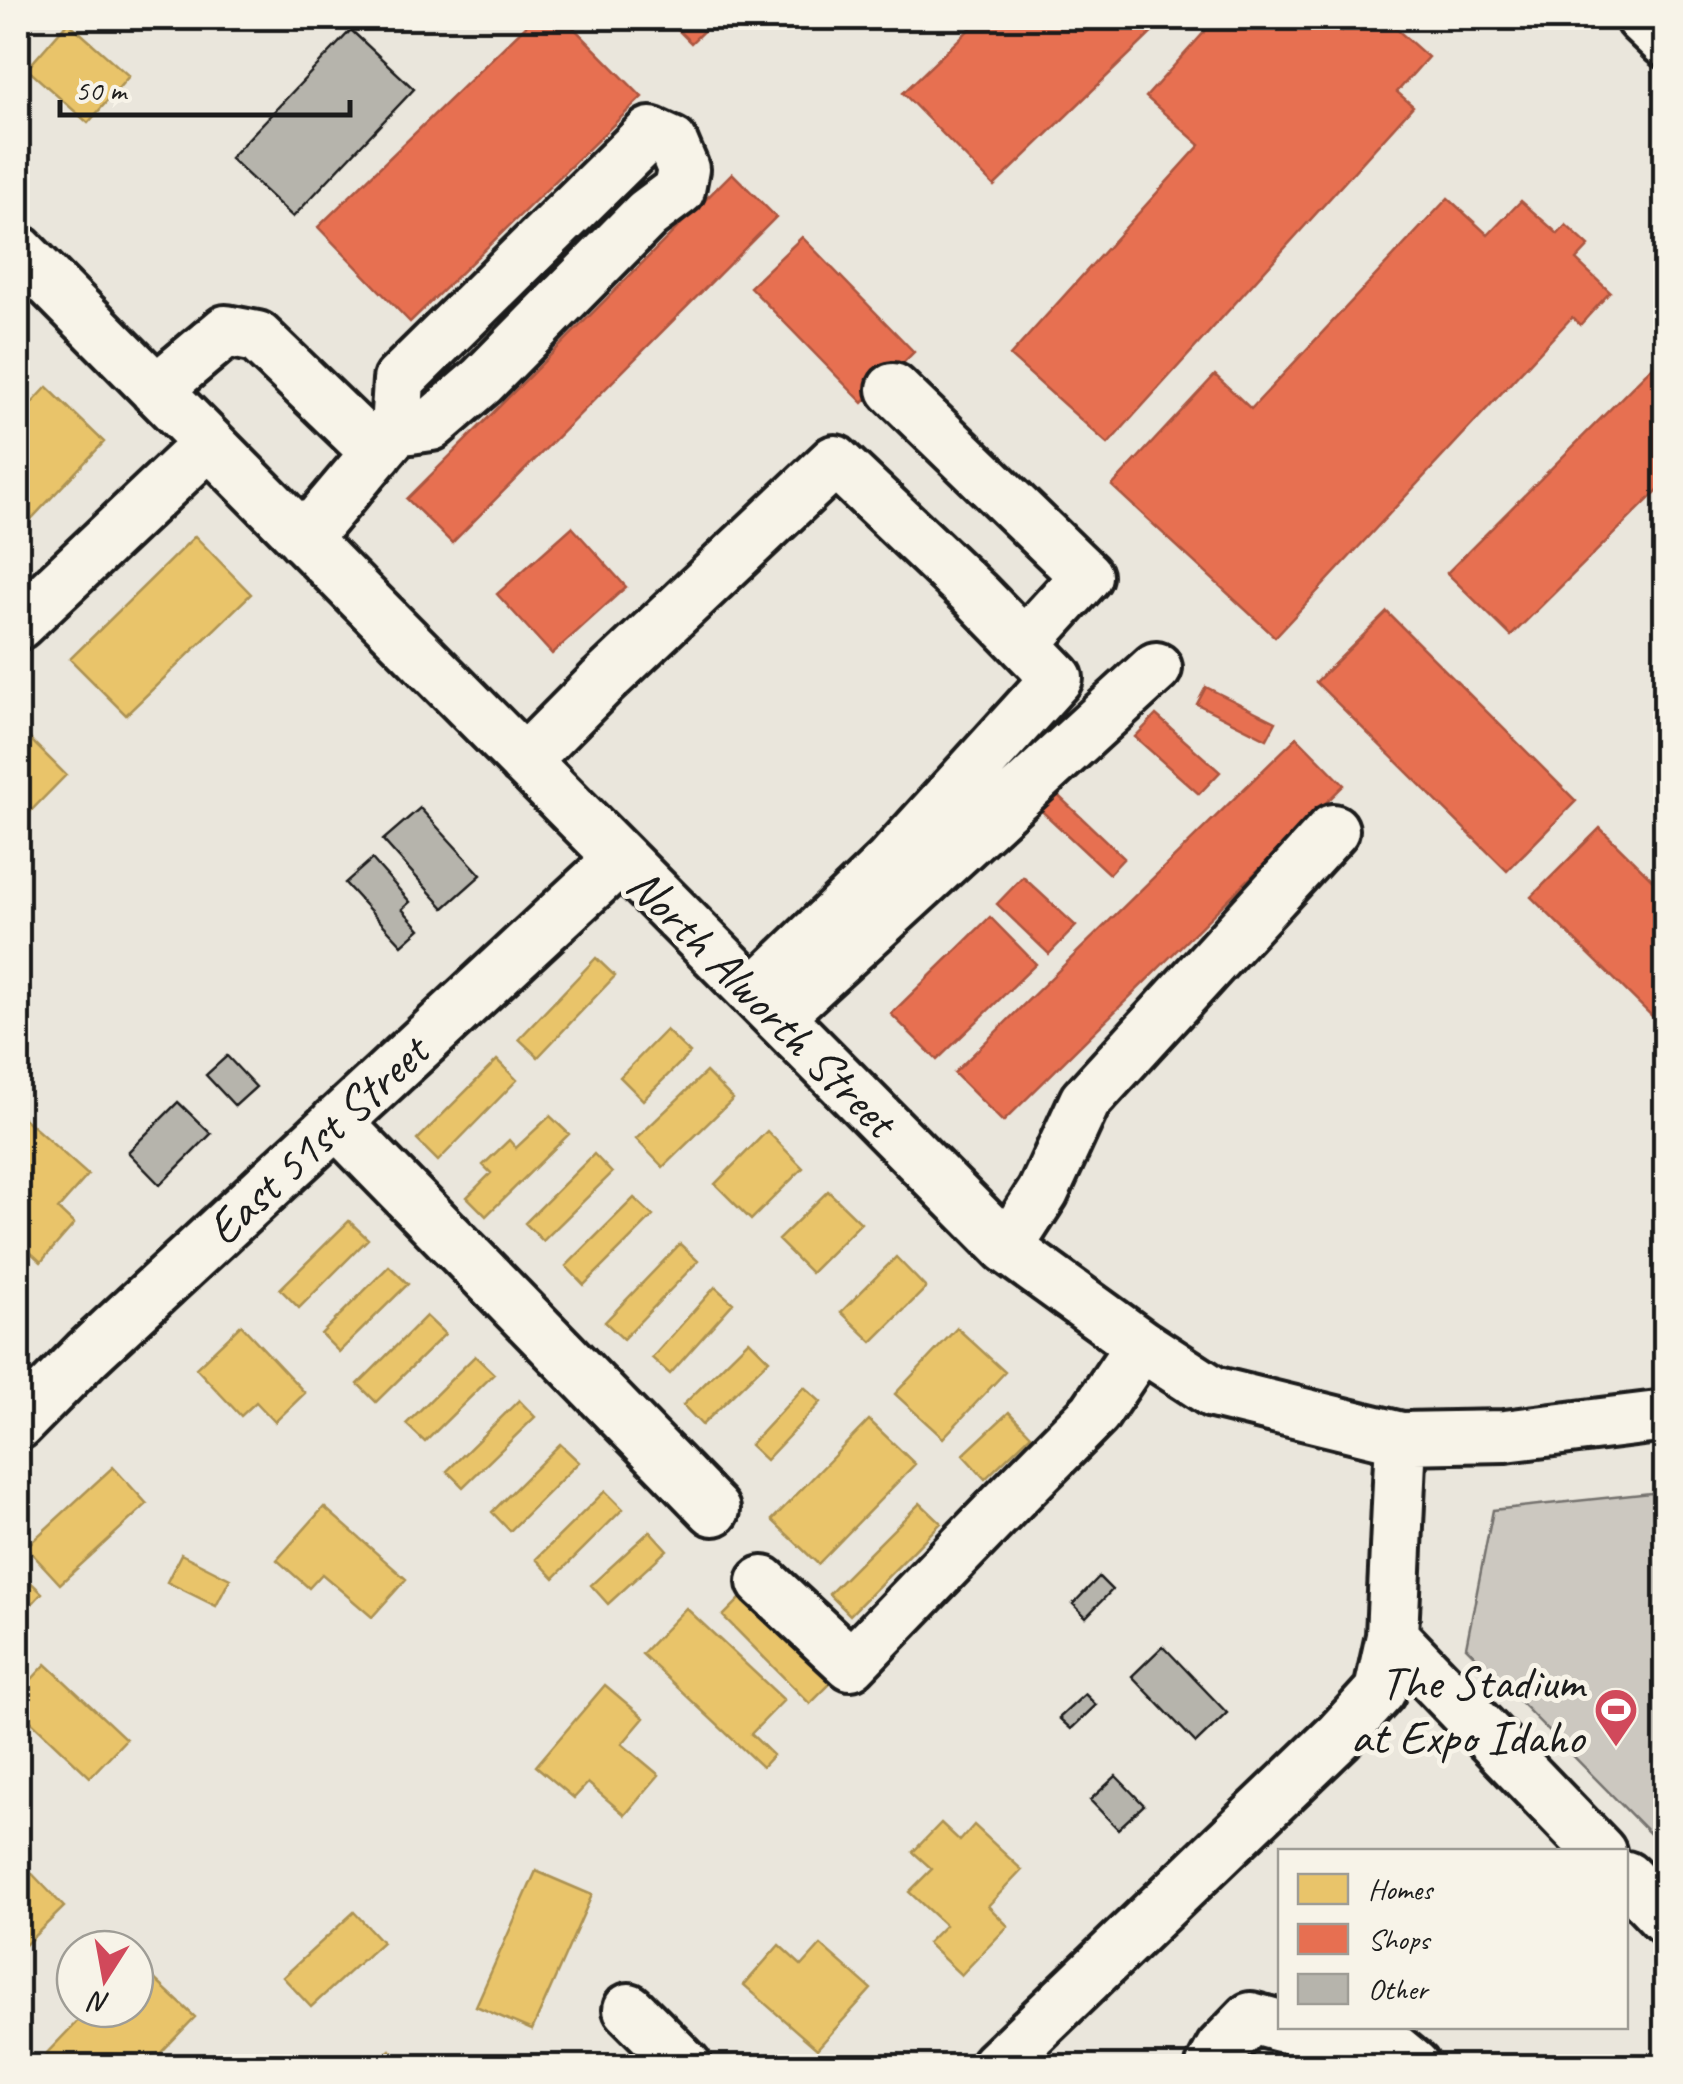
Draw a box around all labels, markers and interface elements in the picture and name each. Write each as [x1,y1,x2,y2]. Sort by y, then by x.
scale bar [60,55,350,117]
text: 50 m [75,71,128,109]
street label: North Alworth Street [615,855,912,1152]
street label: East 51st Street [194,1019,443,1258]
place label: The Stadium at Expo Idaho [1350,1652,1588,1767]
sports icon: The Stadium at Expo Idaho [1593,1687,1639,1748]
legend [1278,1849,1628,2029]
text: Homes [1368,1870,1435,1908]
text: Shops [1368,1920,1432,1958]
north arrow [55,1929,155,2029]
text: Other [1368,1970,1430,2008]
text: N [84,1983,112,2022]

